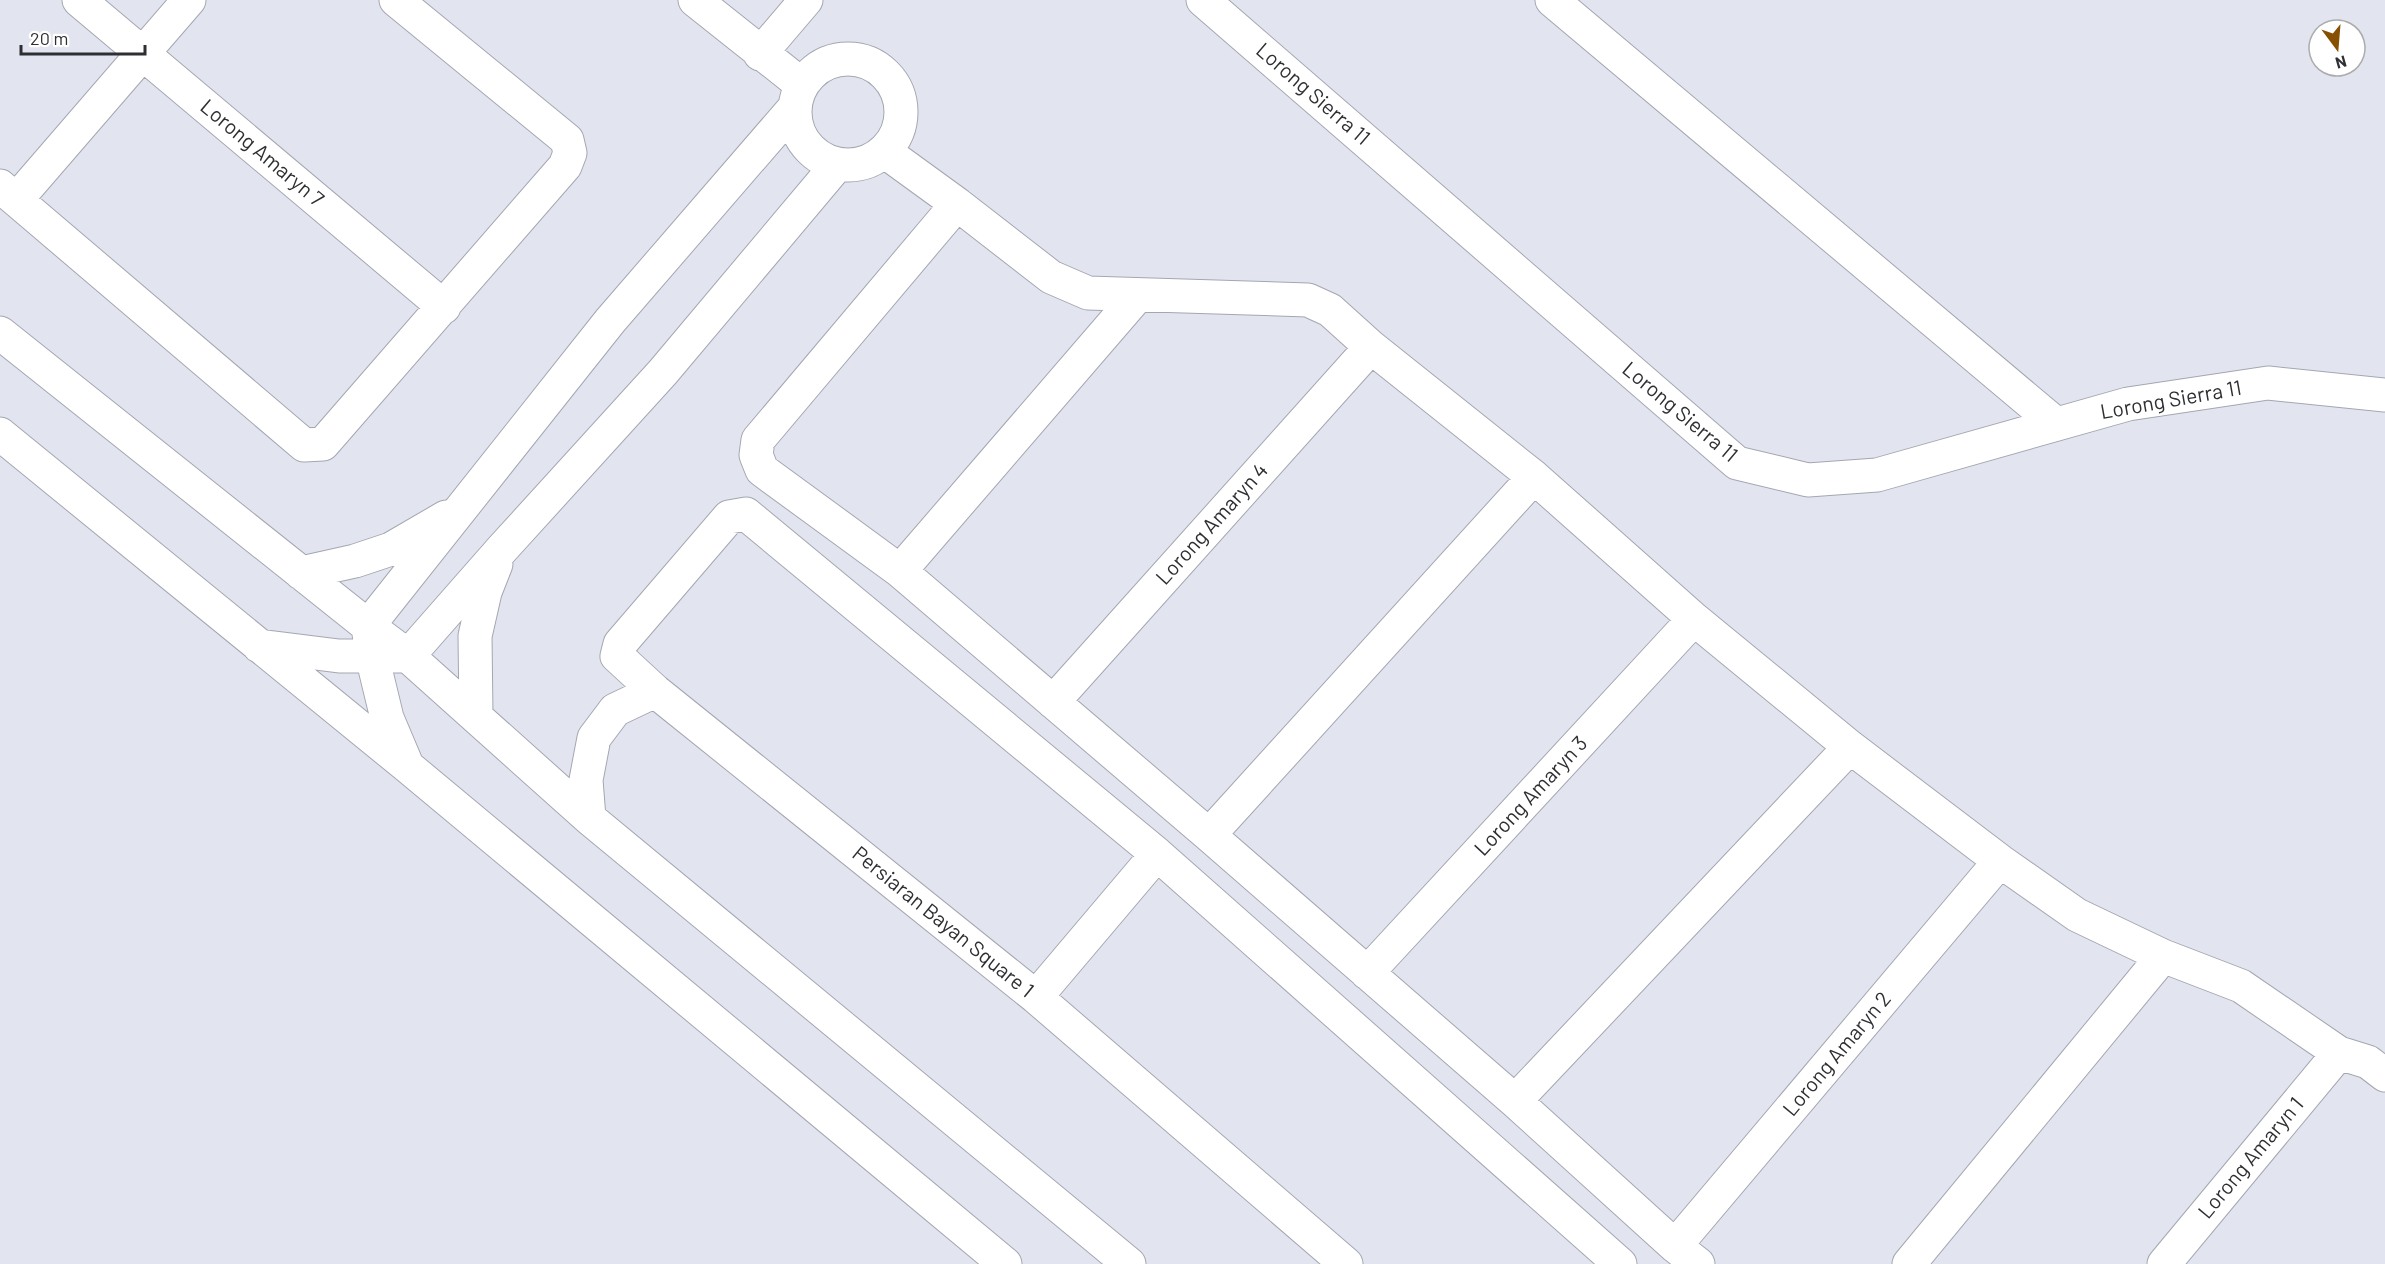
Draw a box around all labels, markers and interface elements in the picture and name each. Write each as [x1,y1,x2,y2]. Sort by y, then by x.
scale bar [21,18,146,56]
north arrow [2307,18,2367,78]
text: 20 m [30,27,68,49]
street label: Lorong Sierra 11 [1252,37,1376,149]
text: N [2334,52,2349,73]
street label: Lorong Amaryn 7 [196,93,330,211]
street label: Lorong Sierra 11 [1618,355,1744,466]
street label: Lorong Sierra 11 [2098,374,2243,423]
street label: Lorong Amaryn 4 [1150,457,1272,589]
street label: Lorong Amaryn 3 [1468,730,1592,860]
street label: Persiaran Bayan Square 1 [848,840,1040,1002]
street label: Lorong Amaryn 2 [1777,986,1895,1120]
street label: Lorong Amaryn 1 [2192,1091,2308,1223]

